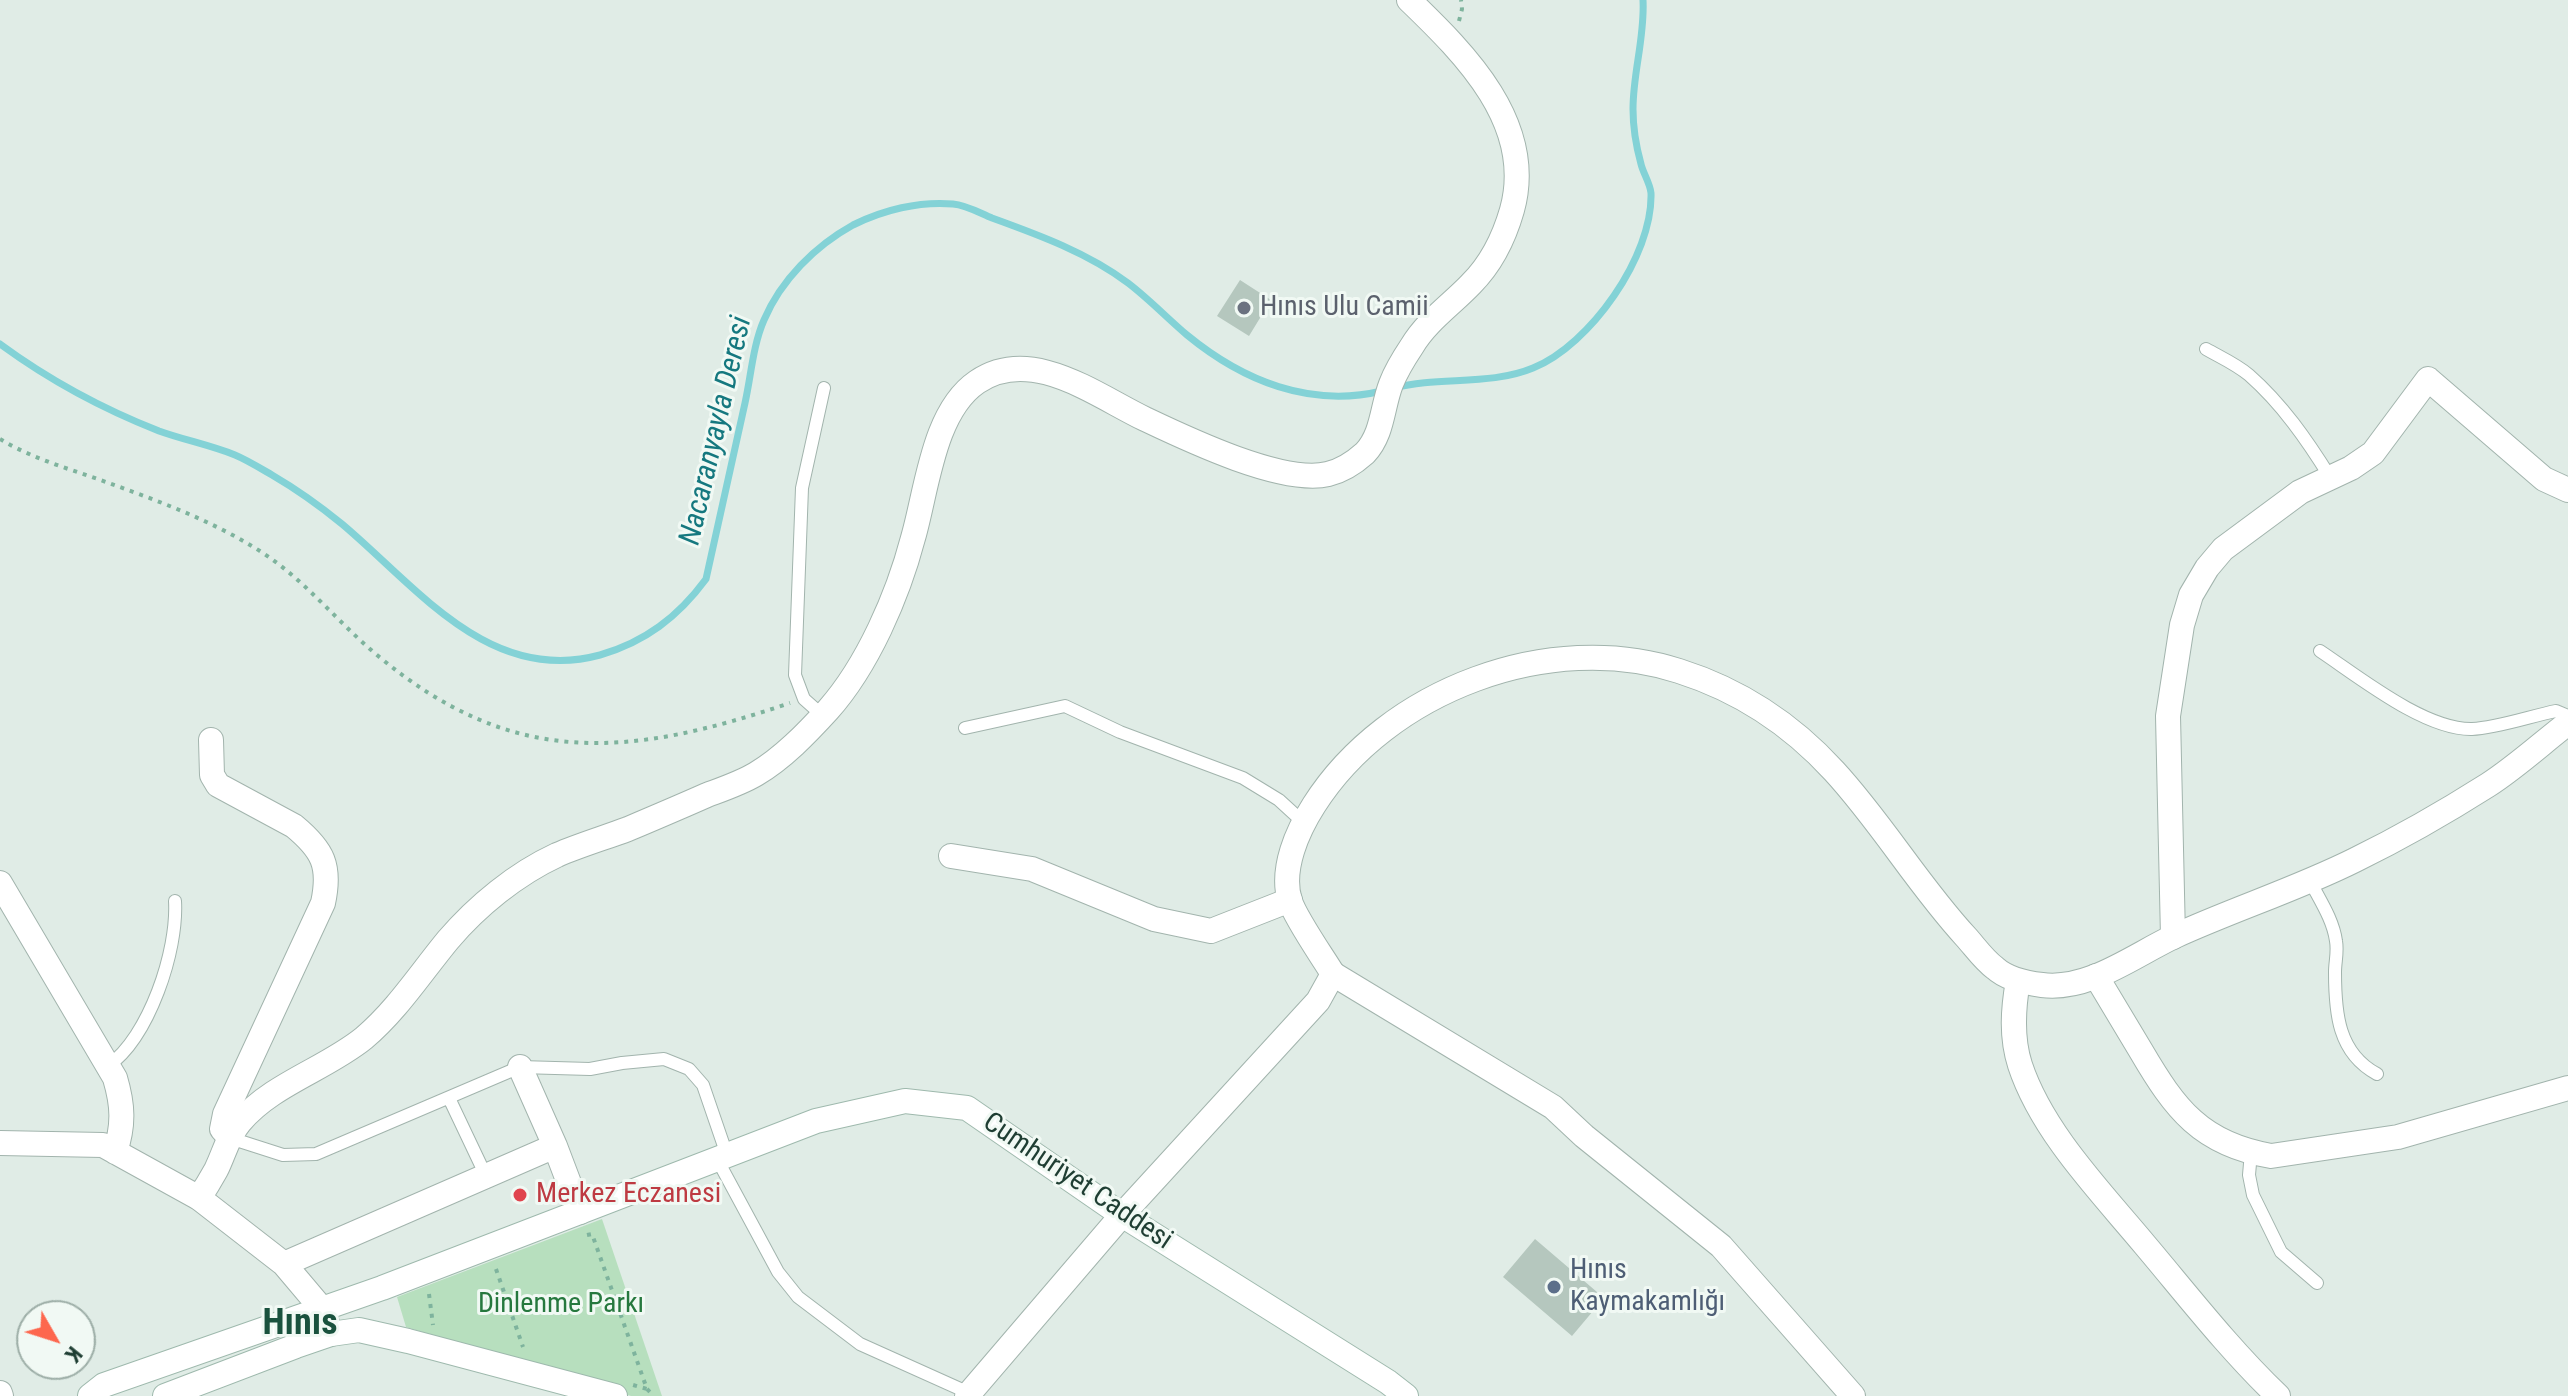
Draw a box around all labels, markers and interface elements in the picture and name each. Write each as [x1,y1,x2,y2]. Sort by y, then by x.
place label: Hınıs Ulu Camii [1260,291,1429,325]
marker: Hınıs Ulu Camii [1235,299,1253,317]
water label: Nacaranyayla Deresi [673,313,761,549]
street label: Cumhuriyet Caddesi [976,1106,1178,1258]
place label: Merkez Eczanesi [536,1178,721,1212]
marker: Merkez Eczanesi [511,1186,529,1204]
place label: Hınıs Kaymakamlığı [1570,1254,1725,1320]
marker: Hınıs Kaymakamlığı [1545,1278,1563,1296]
park label: Dinlenme Parkı [478,1288,644,1322]
north arrow [16,1300,96,1380]
district label: Hınıs [262,1303,338,1347]
text: K [60,1342,87,1367]

